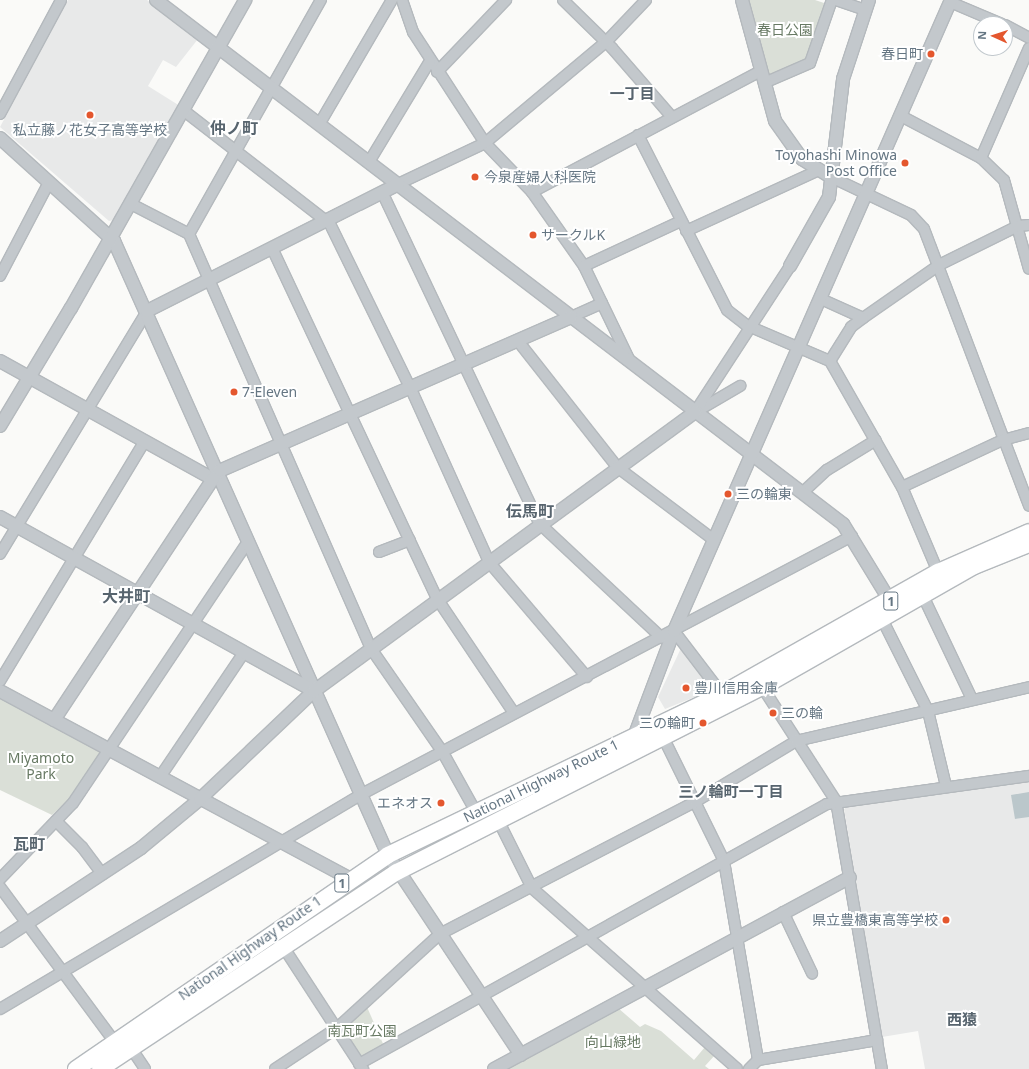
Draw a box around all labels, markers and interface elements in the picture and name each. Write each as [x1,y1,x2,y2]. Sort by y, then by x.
north arrow [973,16,1013,56]
park label: 春日公園 [757,22,813,38]
text: N [974,31,989,40]
place label: 春日町 [881,46,923,62]
marker: 春日町 [926,49,936,59]
district label: 一丁目 [610,85,654,103]
marker: 私立藤ノ花女子高等学校 [85,110,95,120]
district label: 仲ノ町 [210,118,258,138]
place label: 私立藤ノ花女子高等学校 [13,122,167,138]
place label: Toyohashi Minowa Post Office [775,147,897,180]
marker: Toyohashi Minowa Post Office [900,158,910,168]
place label: 今泉産婦人科医院 [484,169,596,185]
marker: 今泉産婦人科医院 [469,171,481,183]
place label: サークルK [541,227,606,243]
marker: サークルK [528,230,538,240]
place label: 7-Eleven [242,384,297,400]
marker: 7-Eleven [229,387,239,397]
place label: 三の輪東 [736,486,792,502]
marker: 三の輪東 [723,489,733,499]
district label: 伝馬町 [506,501,554,521]
district label: 大井町 [102,586,150,606]
road number: 1 [883,590,899,612]
place label: 豊川信用金庫 [694,680,778,696]
marker: 豊川信用金庫 [681,683,691,693]
place label: 三の輪 [781,705,823,721]
marker: 三の輪 [768,708,778,718]
place label: 三の輪町 [639,715,695,731]
marker: 三の輪町 [698,718,708,728]
street label: National Highway Route 1 [461,736,621,826]
park label: Miyamoto Park [8,750,74,782]
district label: 三ノ輪町一丁目 [679,783,783,801]
place label: エネオス [377,795,433,811]
marker: エネオス [436,798,446,808]
district label: 瓦町 [13,834,45,854]
road number: 1 [334,872,350,894]
street label: National Highway Route 1 [175,892,325,1004]
place label: 県立豊橋東高等学校 [812,912,938,928]
marker: 県立豊橋東高等学校 [941,915,951,925]
district label: 西猿 [947,1011,977,1029]
park label: 南瓦町公園 [327,1023,397,1039]
park label: 向山緑地 [585,1034,641,1050]

